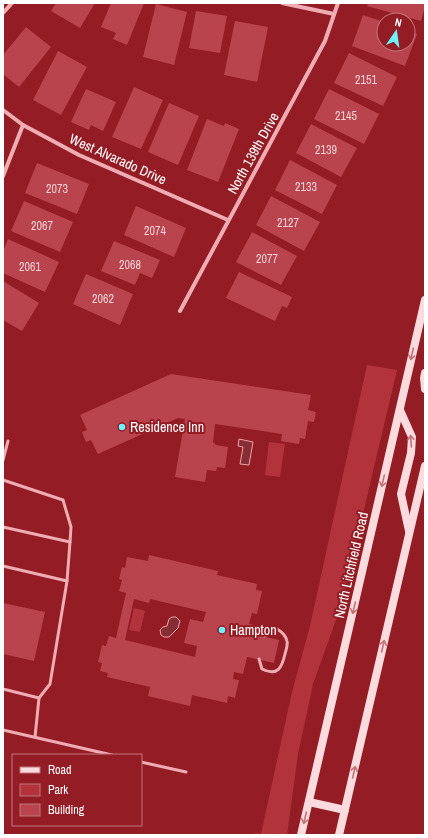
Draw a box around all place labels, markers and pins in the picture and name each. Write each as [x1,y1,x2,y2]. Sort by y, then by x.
place label: Residence Inn [130,418,204,436]
marker: Residence Inn [117,422,127,432]
place label: Hampton [230,621,277,639]
marker: Hampton [217,625,227,635]

